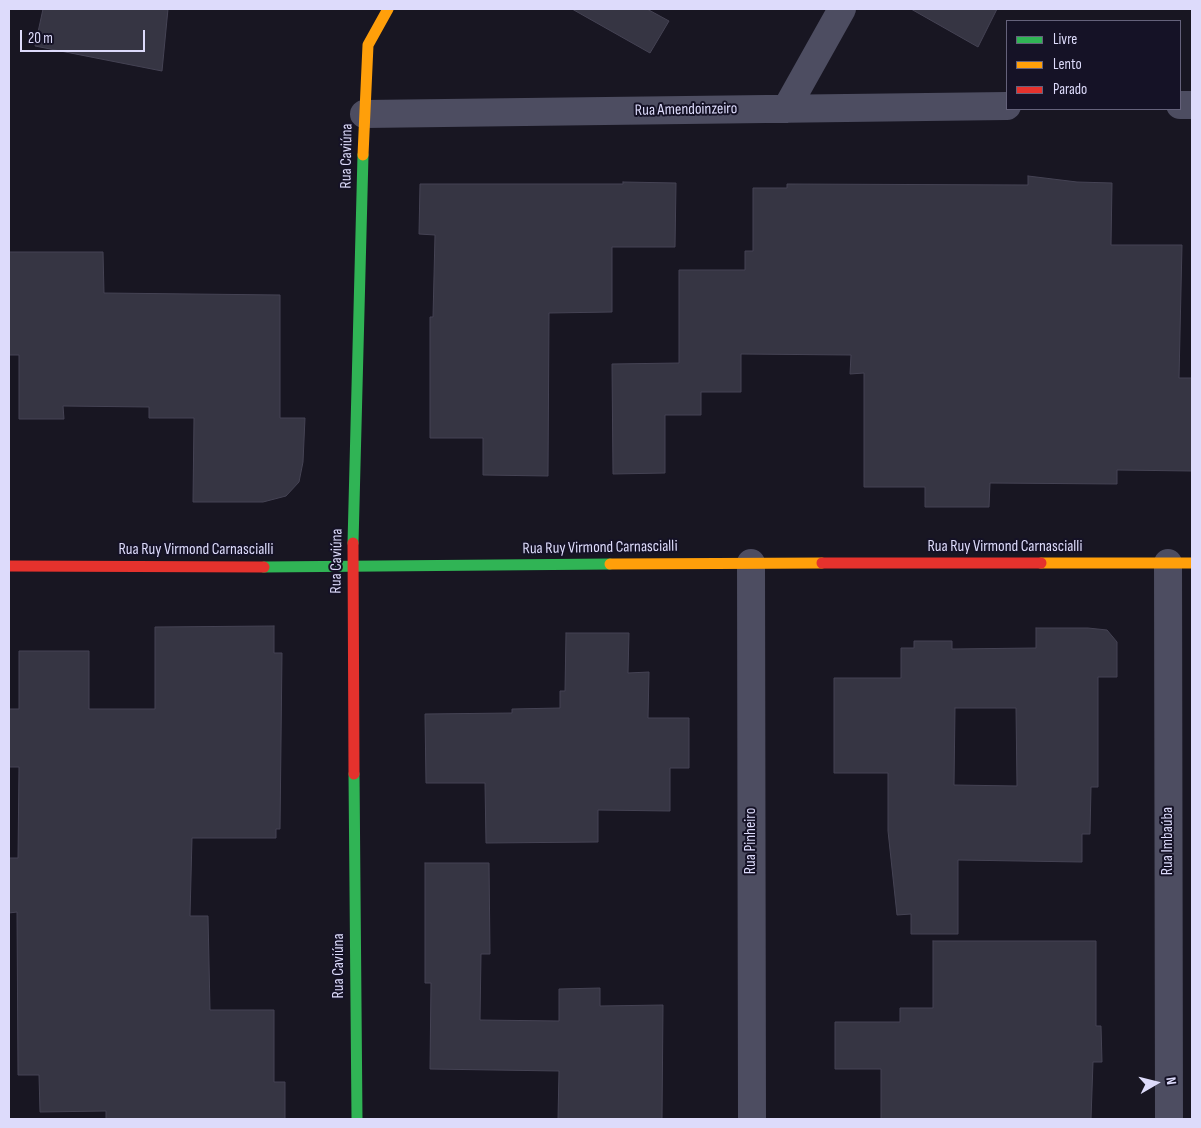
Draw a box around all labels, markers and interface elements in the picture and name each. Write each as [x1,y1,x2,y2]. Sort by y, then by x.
scale bar [22,20,148,52]
legend [1006,20,1181,110]
text: 20 m [28,29,53,48]
text: Livre [1053,30,1077,49]
text: Lento [1053,55,1082,74]
text: Parado [1053,80,1087,99]
street label: Rua Amendoinzeiro [635,100,737,120]
street label: Rua Caviúna [337,123,357,189]
street label: Rua Caviúna [327,528,347,594]
street label: Rua Ruy Virmond Carnascialli [522,537,678,559]
street label: Rua Ruy Virmond Carnascialli [927,537,1083,557]
street label: Rua Ruy Virmond Carnascialli [118,540,274,560]
street label: Rua Imbaúba [1158,807,1178,875]
street label: Rua Pinheiro [741,808,761,874]
street label: Rua Caviúna [329,933,349,999]
north arrow [1131,1058,1181,1108]
text: N [1162,1076,1180,1086]

